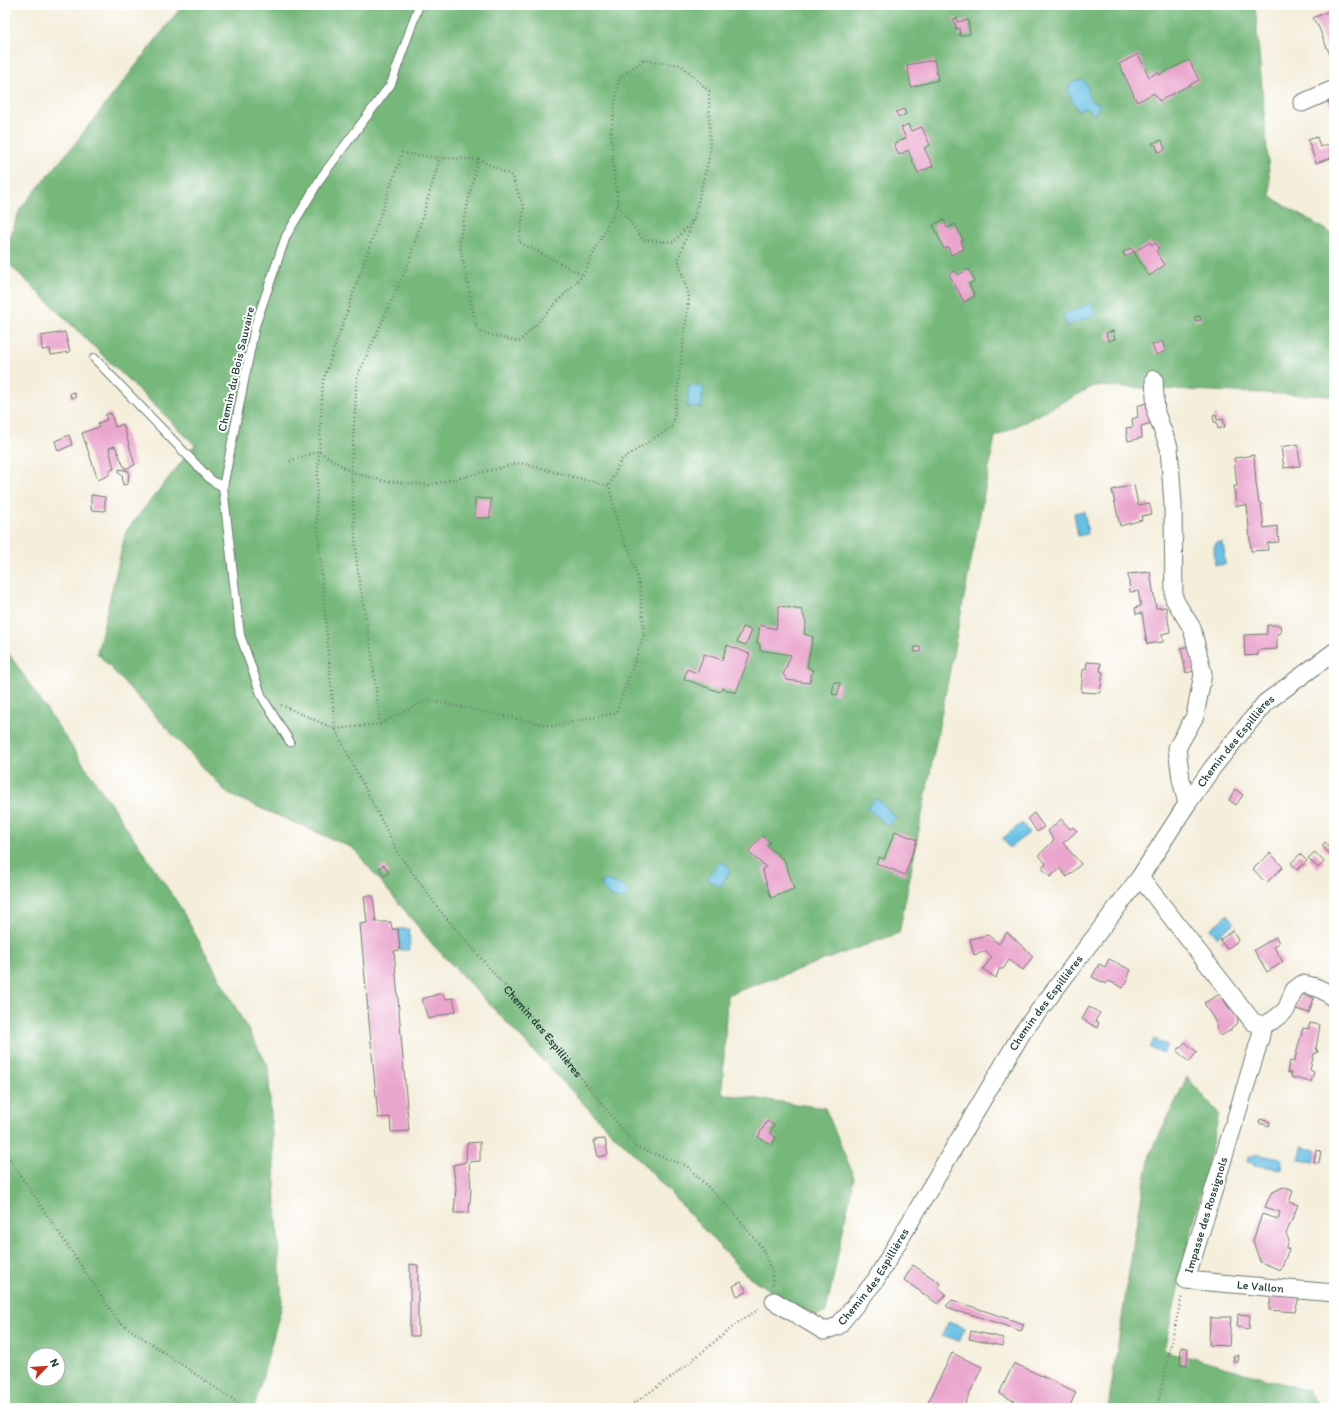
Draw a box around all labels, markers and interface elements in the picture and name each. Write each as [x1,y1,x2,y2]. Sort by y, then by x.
street label: Chemin du Bois Sauvaire [215,305,257,433]
street label: Chemin des Espillières [1194,691,1277,790]
street label: Chemin des Espillières [1006,952,1086,1053]
street label: Chemin des Espillières [501,982,585,1080]
street label: Impasse des Rossignols [1182,1155,1230,1275]
street label: Chemin des Espillières [834,1225,912,1328]
street label: Le Vallon [1236,1277,1285,1296]
north arrow [26,1347,66,1387]
text: N [47,1357,62,1369]

